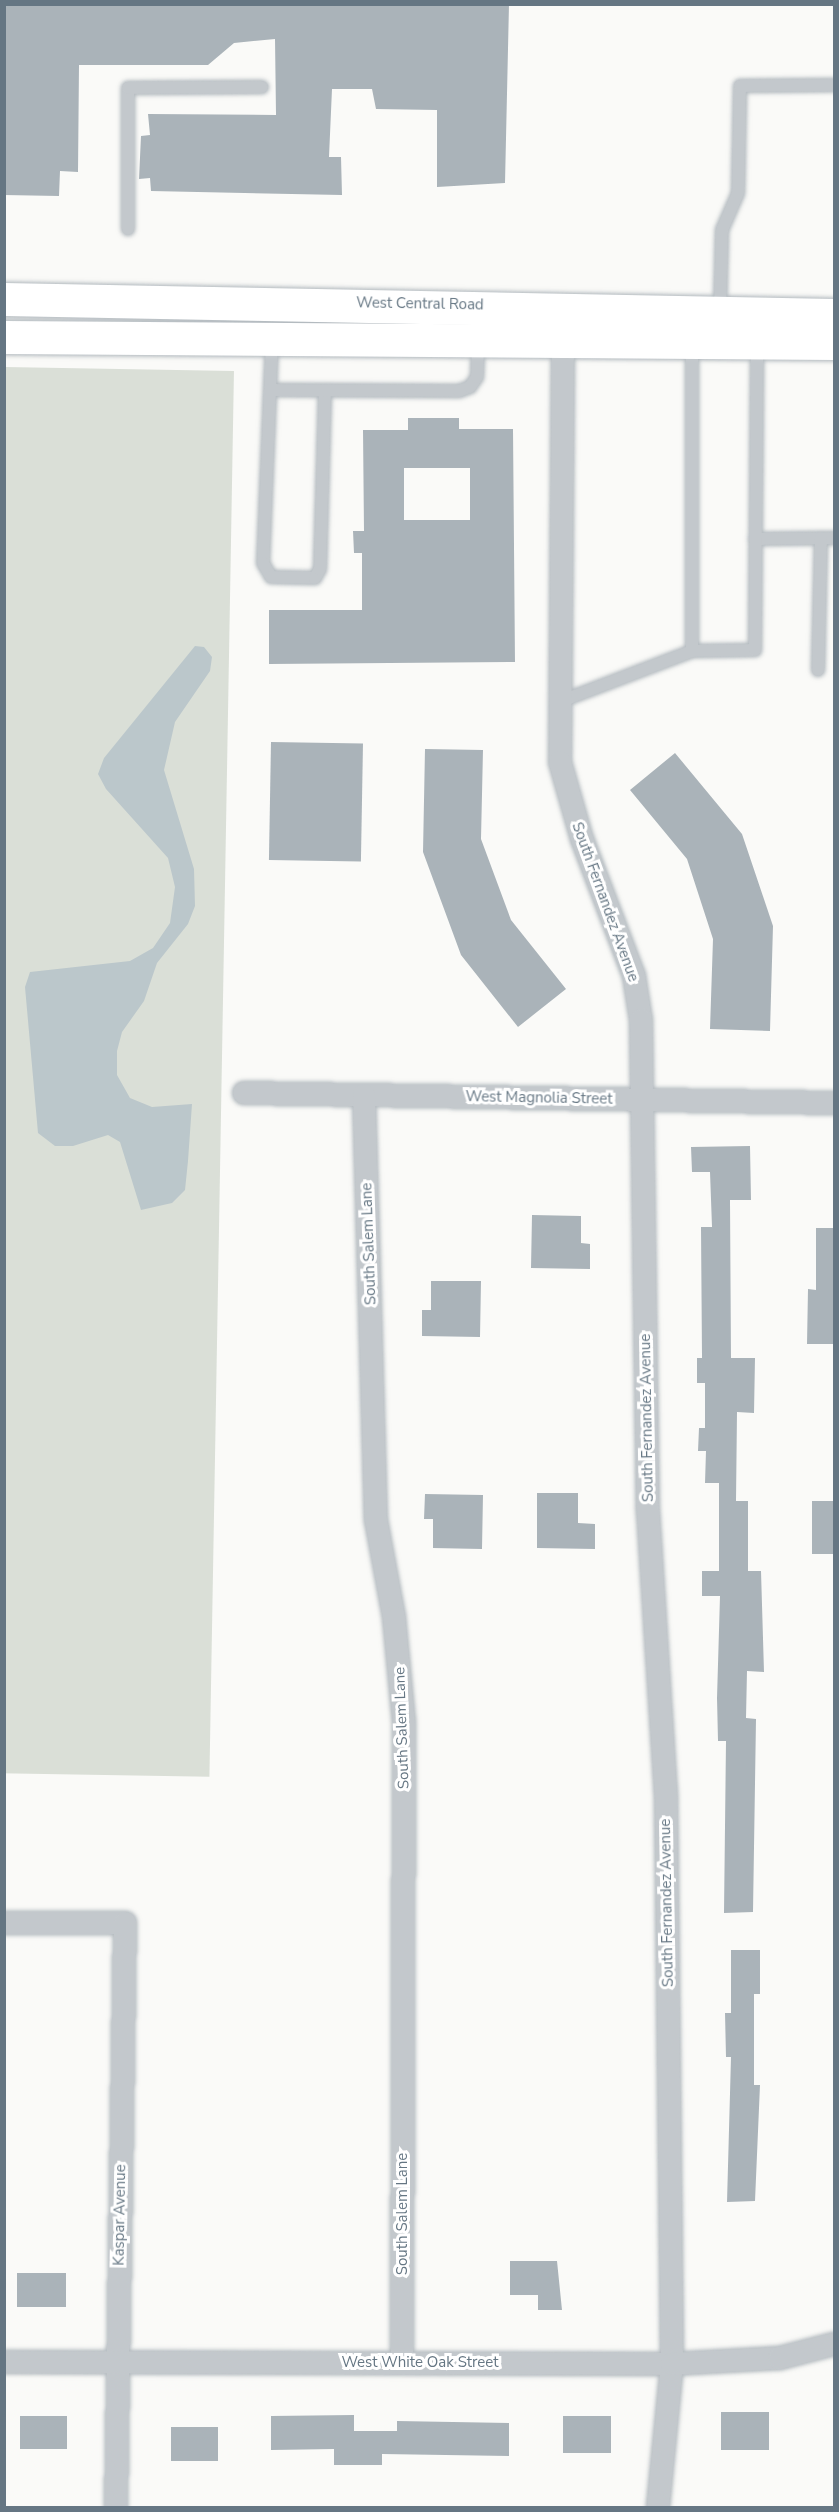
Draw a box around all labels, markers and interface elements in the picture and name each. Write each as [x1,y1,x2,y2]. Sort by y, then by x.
street label: West Central Road [356,294,484,314]
street label: South Fernandez Avenue [568,820,642,984]
street label: West Magnolia Street [465,1088,613,1108]
street label: South Salem Lane [358,1183,380,1305]
street label: South Fernandez Avenue [637,1334,657,1502]
street label: South Salem Lane [391,1667,413,1789]
street label: South Fernandez Avenue [657,1819,677,1987]
street label: South Salem Lane [394,2153,412,2275]
street label: Kaspar Avenue [110,2164,130,2266]
street label: West White Oak Street [341,2354,499,2372]

